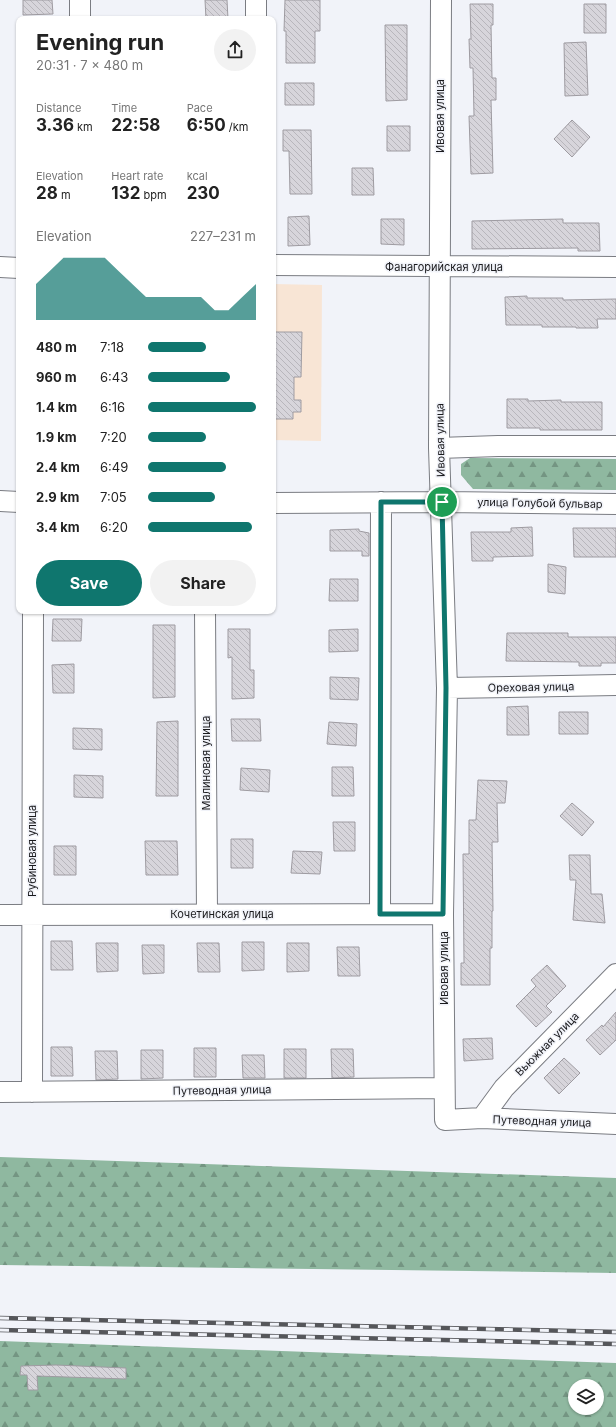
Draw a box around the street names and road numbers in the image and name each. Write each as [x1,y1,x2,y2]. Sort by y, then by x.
street label: Ивовая улица [433,79,447,153]
street label: Фанагорийская улица [385,260,503,274]
street label: Ивовая улица [432,403,448,477]
street label: улица Голубой бульвар [477,495,603,511]
street label: Ореховая улица [488,679,574,695]
street label: Малиновая улица [199,716,213,810]
street label: Рубиновая улица [25,805,39,897]
street label: Кочетинская улица [170,907,274,921]
street label: Ивовая улица [437,931,451,1005]
street label: Вьюжная улица [512,1009,582,1079]
street label: Путеводная улица [172,1082,272,1098]
street label: Путеводная улица [492,1112,592,1130]

